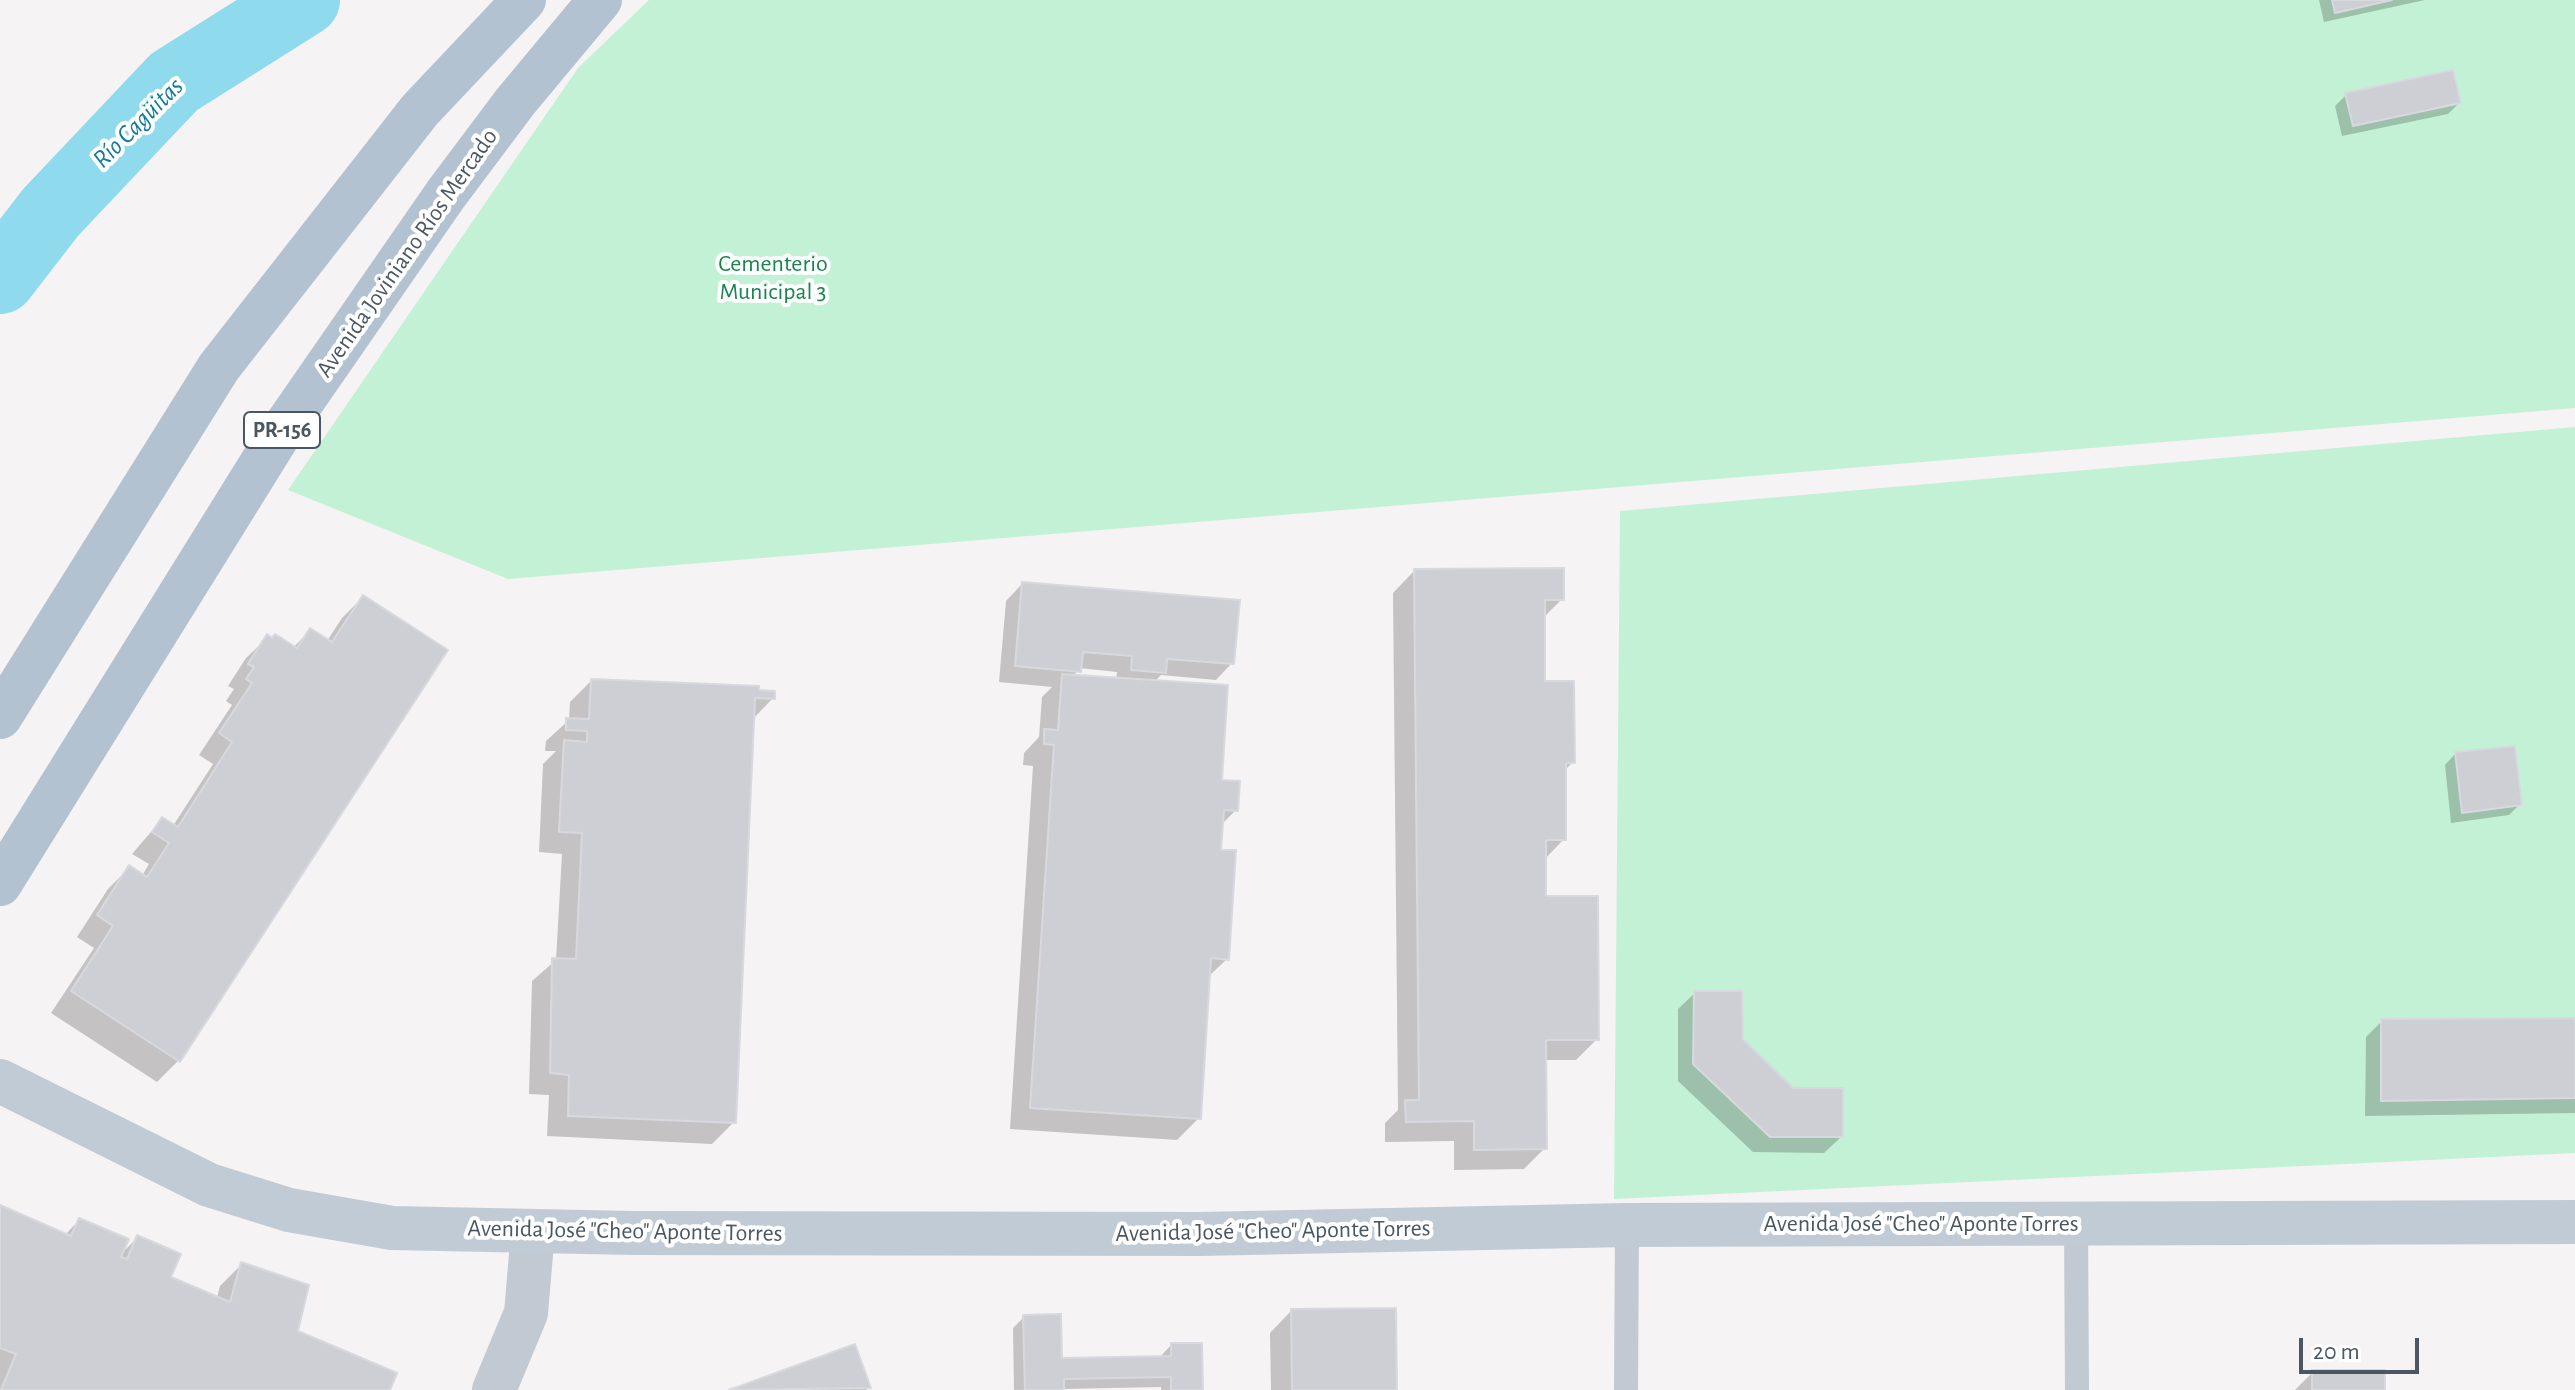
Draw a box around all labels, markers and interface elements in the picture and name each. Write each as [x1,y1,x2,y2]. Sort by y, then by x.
water label: Río Cagüitas [86,71,190,175]
street label: Avenida Joviniano Ríos Mercado [310,123,504,383]
park label: Cementerio Municipal 3 [718,250,828,306]
road number: PR-156 [244,412,320,448]
street label: Avenida José "Cheo" Aponte Torres [1763,1210,2079,1238]
street label: Avenida José "Cheo" Aponte Torres [467,1214,783,1248]
street label: Avenida José "Cheo" Aponte Torres [1115,1214,1431,1248]
scale bar [2303,1322,2423,1372]
text: 20 m [2313,1340,2360,1364]

